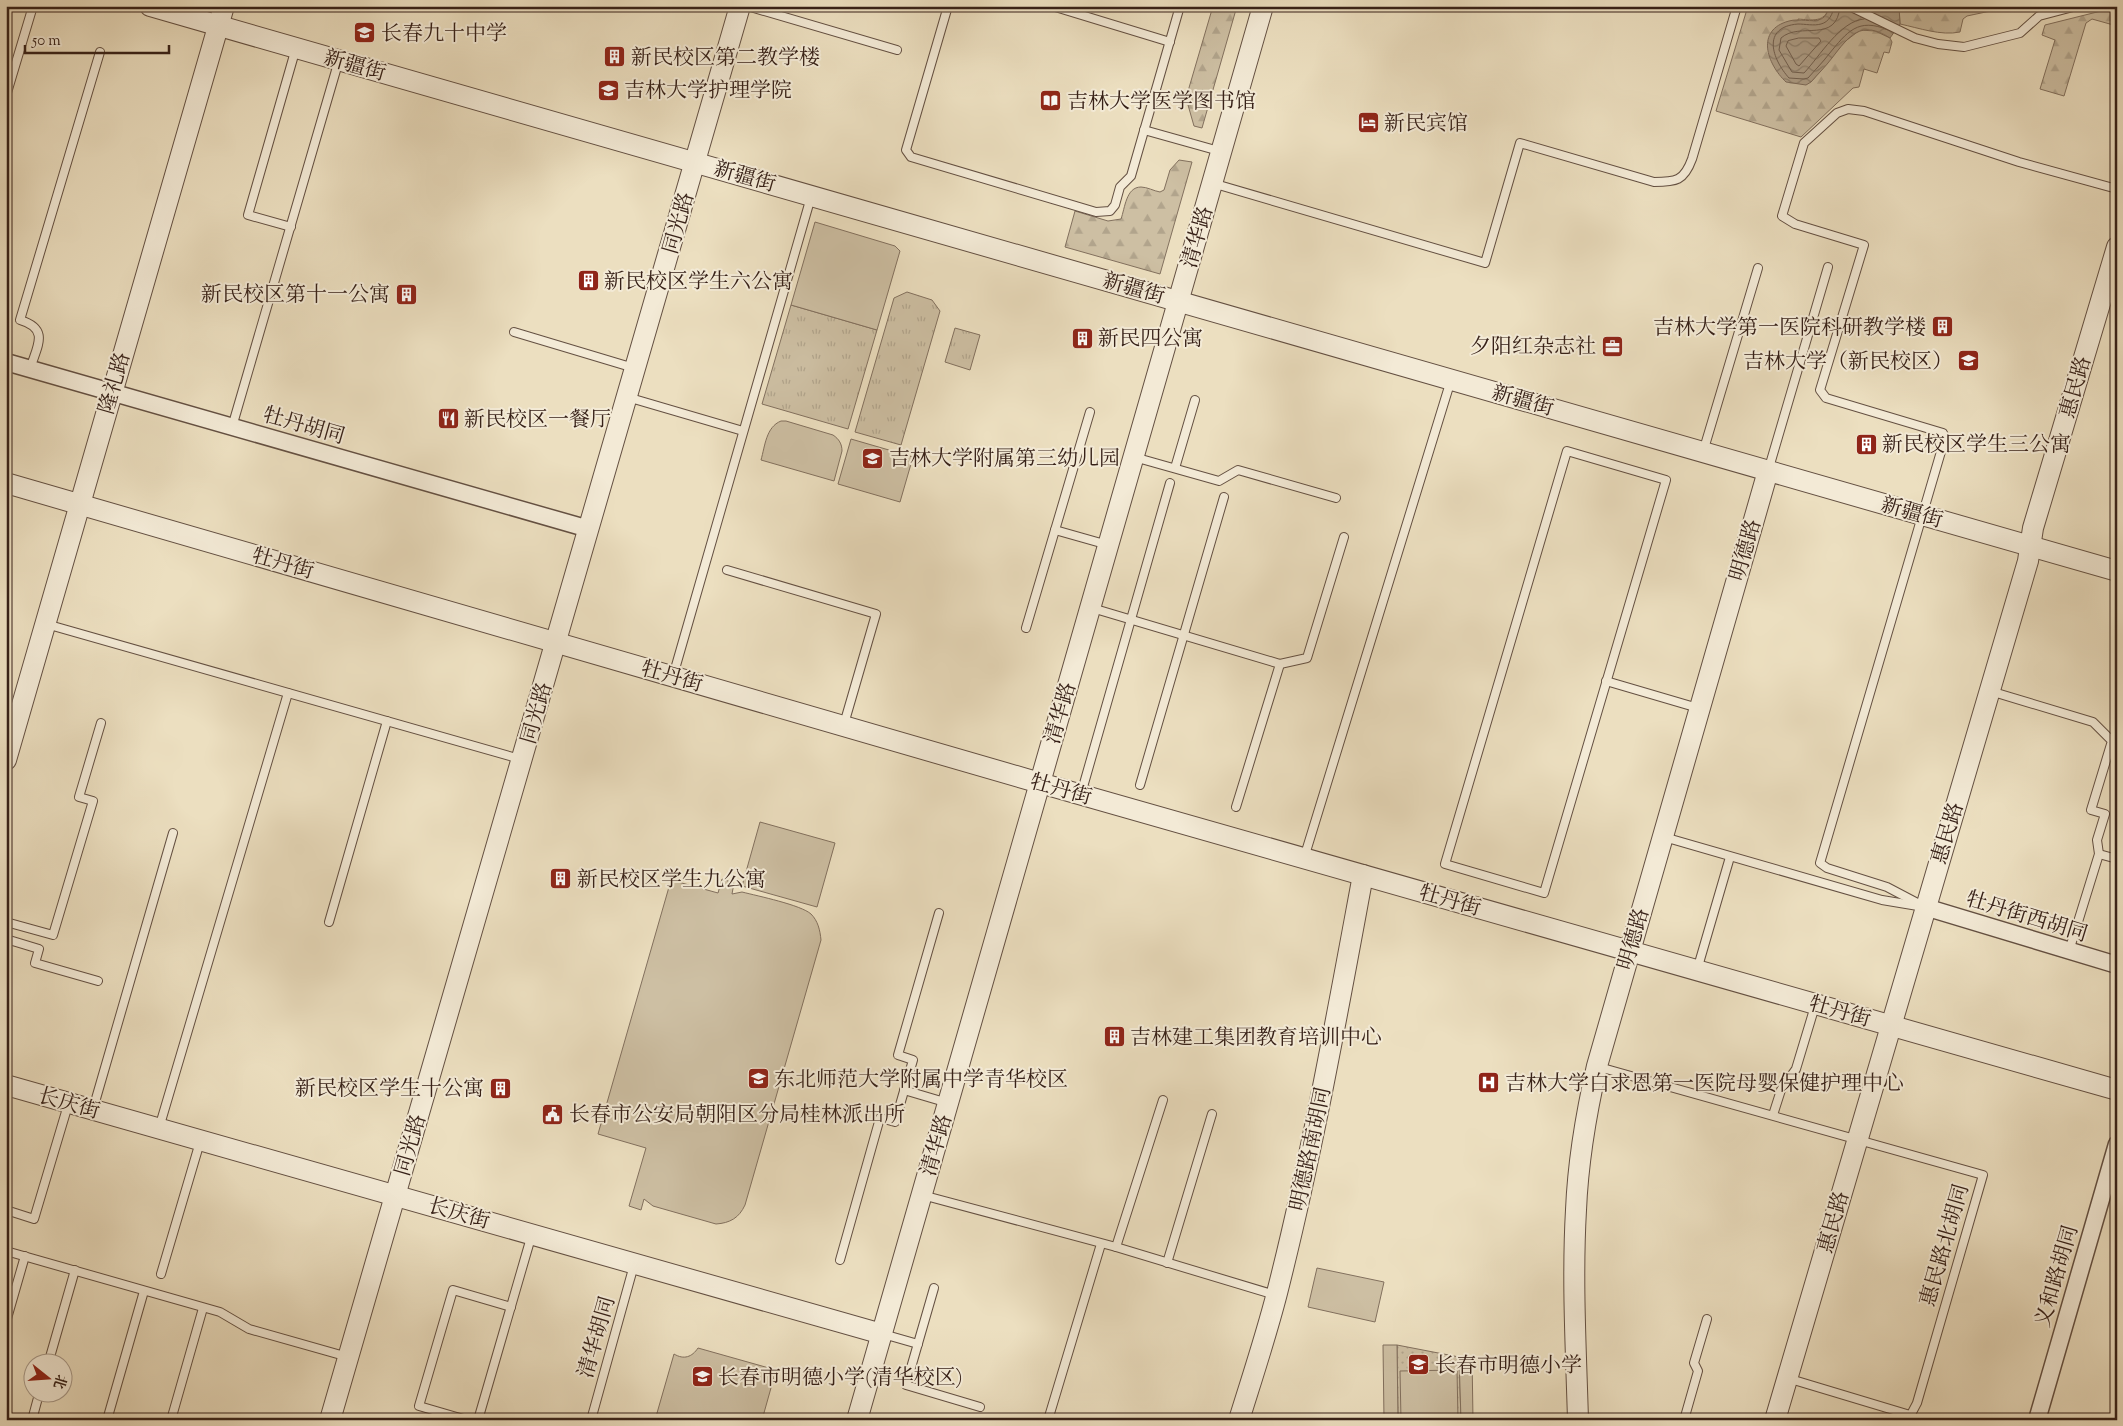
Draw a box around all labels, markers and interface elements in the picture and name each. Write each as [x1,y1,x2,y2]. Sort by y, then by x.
place label: 长春九十中学 [381,20,507,50]
school or university icon: 长春九十中学 [353,21,377,45]
scale bar [25,22,169,54]
text: 50 m [31,31,61,52]
street label: 新疆街 [320,44,389,90]
place label: 新民校区第二教学楼 [631,44,820,74]
building icon: 新民校区第二教学楼 [603,45,627,69]
place label: 吉林大学护理学院 [624,77,792,107]
school or university icon: 吉林大学护理学院 [596,78,620,102]
place label: 吉林大学医学图书馆 [1067,88,1256,118]
library icon: 吉林大学医学图书馆 [1039,89,1063,113]
place label: 新民宾馆 [1384,110,1468,140]
hotel icon: 新民宾馆 [1356,111,1380,135]
street label: 新疆街 [710,155,779,201]
street label: 同光路 [657,189,703,258]
street label: 清华路 [1176,203,1222,272]
street label: 新疆街 [1099,267,1168,313]
place label: 新民校区学生六公寓 [604,268,793,298]
building icon: 新民校区学生六公寓 [576,269,600,293]
place label: 新民校区第十一公寓 [201,281,390,311]
building icon: 新民校区第十一公寓 [394,282,418,306]
place label: 吉林大学第一医院科研教学楼 [1653,314,1926,344]
building icon: 吉林大学第一医院科研教学楼 [1930,315,1954,339]
place label: 新民四公寓 [1098,325,1203,355]
building icon: 新民四公寓 [1070,326,1094,350]
place label: 夕阳红杂志社 [1470,333,1596,363]
office icon: 夕阳红杂志社 [1600,334,1624,358]
place label: 吉林大学（新民校区） [1743,348,1953,378]
street label: 隆礼路 [93,349,139,418]
school or university icon: 吉林大学（新民校区） [1957,349,1981,373]
street label: 惠民路 [2054,353,2100,422]
street label: 新疆街 [1488,379,1557,425]
street label: 牡丹胡同 [259,401,348,453]
place label: 新民校区一餐厅 [464,406,611,436]
restaurant icon: 新民校区一餐厅 [436,407,460,431]
place label: 新民校区学生三公寓 [1882,431,2071,461]
building icon: 新民校区学生三公寓 [1854,432,1878,456]
place label: 吉林大学附属第三幼儿园 [889,445,1120,475]
school or university icon: 吉林大学附属第三幼儿园 [861,446,885,470]
street label: 新疆街 [1877,491,1946,537]
street label: 明德路 [1724,516,1770,585]
street label: 牡丹街 [248,542,317,588]
street label: 牡丹街 [637,655,706,701]
street label: 同光路 [515,679,561,748]
street label: 清华路 [1039,679,1085,748]
street label: 牡丹街 [1026,768,1095,814]
street label: 惠民路 [1925,799,1972,868]
place label: 新民校区学生九公寓 [577,866,766,896]
building icon: 新民校区学生九公寓 [549,867,573,891]
street label: 牡丹街 [1415,879,1484,925]
street label: 牡丹街西胡同 [1962,885,2091,951]
street label: 明德路 [1612,905,1658,974]
street label: 牡丹街 [1805,990,1874,1036]
place label: 吉林建工集团教育培训中心 [1130,1024,1382,1054]
building icon: 吉林建工集团教育培训中心 [1102,1025,1126,1049]
place label: 东北师范大学附属中学青华校区 [774,1066,1068,1096]
school or university icon: 东北师范大学附属中学青华校区 [746,1067,770,1091]
place label: 吉林大学白求恩第一医院母婴保健护理中心 [1505,1070,1904,1100]
hospital icon: 吉林大学白求恩第一医院母婴保健护理中心 [1477,1071,1501,1095]
place label: 新民校区学生十公寓 [295,1075,484,1105]
building icon: 新民校区学生十公寓 [488,1076,512,1100]
street label: 长庆街 [34,1082,103,1128]
street label: 明德路南胡同 [1284,1085,1340,1214]
place label: 长春市公安局朝阳区分局桂林派出所 [569,1101,905,1131]
public building icon: 长春市公安局朝阳区分局桂林派出所 [541,1102,565,1126]
street label: 同光路 [389,1111,435,1180]
street label: 清华路 [915,1111,961,1180]
street label: 惠民路北胡同 [1914,1181,1978,1310]
street label: 惠民路 [1812,1188,1858,1257]
street label: 长庆街 [424,1192,493,1238]
street label: 义和路胡同 [2029,1222,2087,1331]
street label: 清华胡同 [572,1293,624,1382]
place label: 长春市明德小学 [1435,1352,1582,1382]
school or university icon: 长春市明德小学 [1407,1353,1431,1377]
north arrow [22,1354,72,1404]
place label: 长春市明德小学(清华校区) [718,1364,963,1394]
school or university icon: 长春市明德小学(清华校区) [690,1365,714,1389]
text: 北 [47,1372,70,1391]

